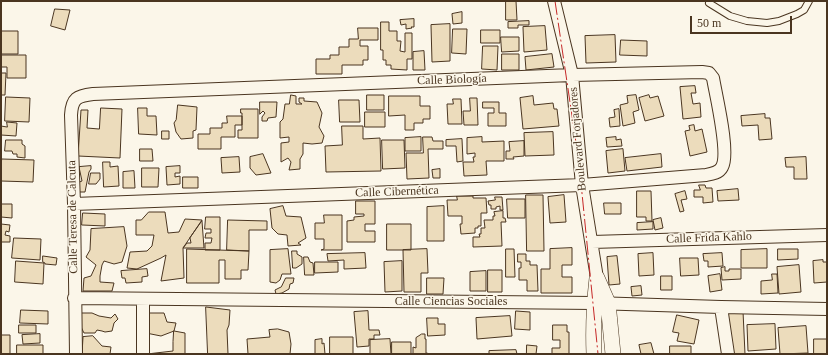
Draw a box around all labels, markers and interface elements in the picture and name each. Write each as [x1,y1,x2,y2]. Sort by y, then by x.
scale bar [692,8,794,34]
text: 50 m [697,16,721,30]
street label: Calle Biología [417,72,487,88]
street label: Boulevard Forjadores [566,86,590,192]
street label: Calle Teresa de Calcuta [65,160,81,274]
street label: Calle Cibernética [355,183,439,201]
street label: Calle Frida Kahlo [666,229,752,247]
street label: Calle Ciencias Sociales [395,295,507,309]

